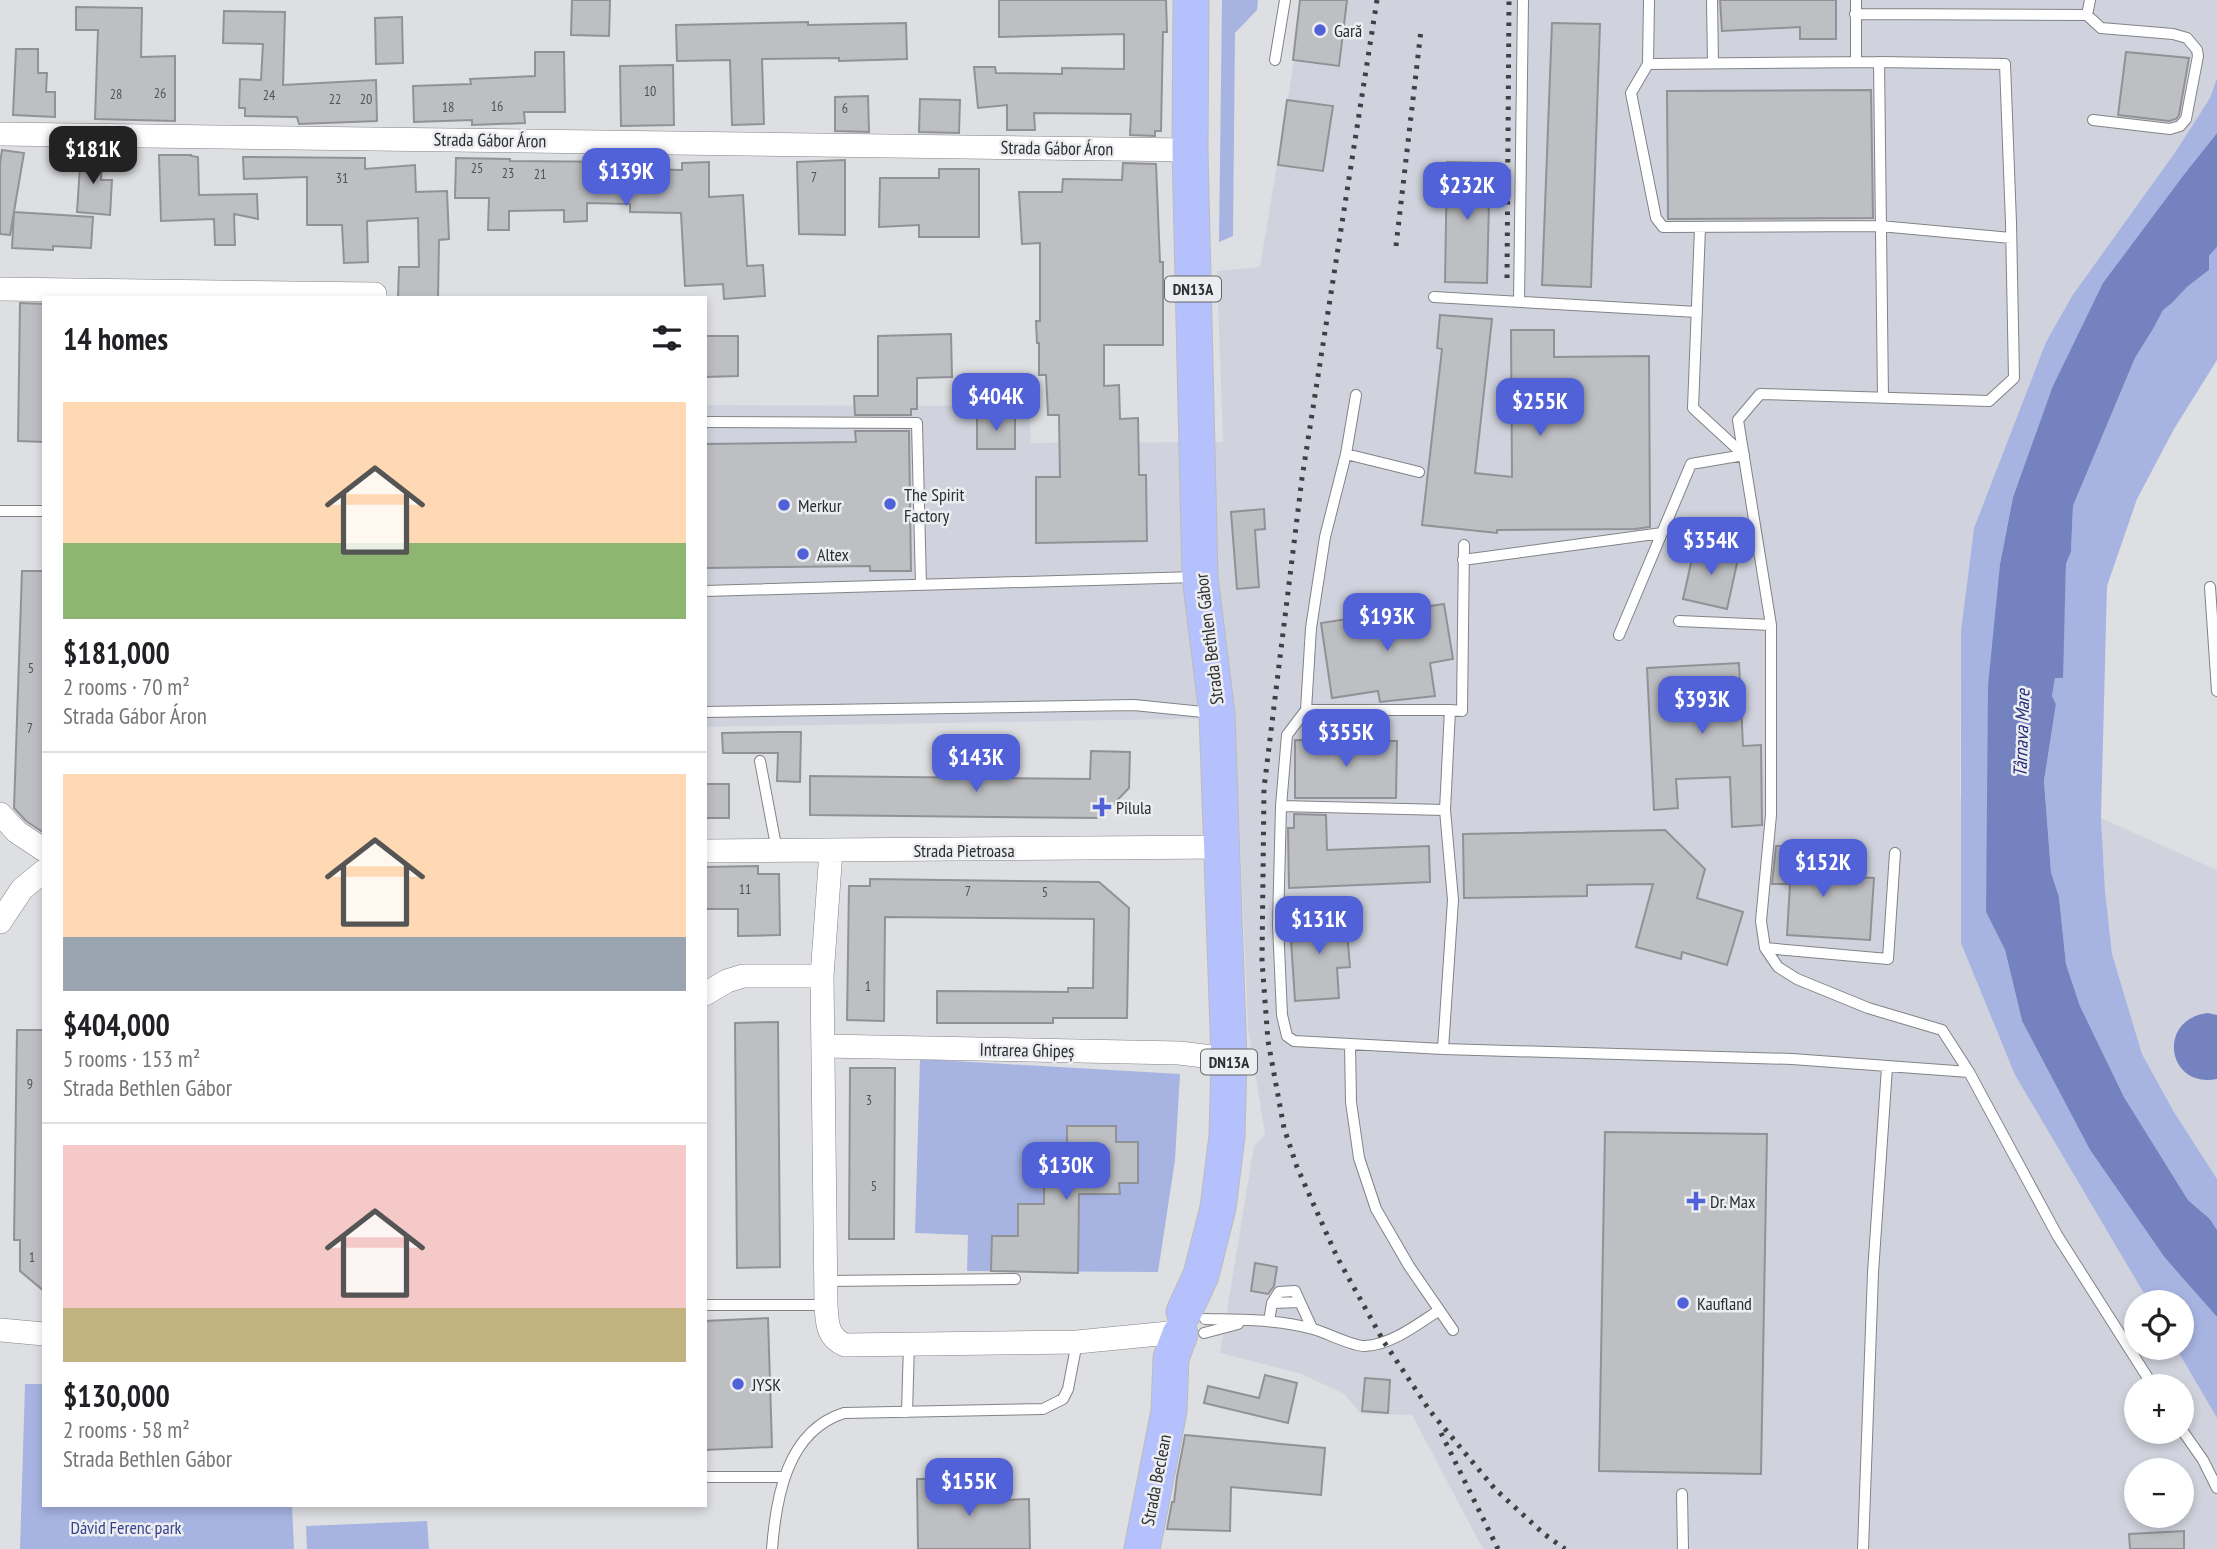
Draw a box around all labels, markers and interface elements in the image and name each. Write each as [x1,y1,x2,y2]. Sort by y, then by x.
place label: Gară [1334,19,1362,42]
marker: Gară [1312,22,1328,38]
house number: 10 [644,82,656,100]
house number: 26 [154,84,166,102]
house number: 28 [110,85,122,103]
house number: 24 [263,86,276,104]
house number: 22 [329,90,341,108]
house number: 20 [360,90,372,108]
house number: 16 [491,97,503,115]
house number: 18 [442,98,454,116]
house number: 6 [842,99,848,117]
pin: $181K [44,127,142,186]
street label: Strada Gábor Áron [433,128,547,152]
text: $181K [65,134,121,163]
street label: Strada Gábor Áron [1000,136,1114,160]
pin: $139K [577,148,675,208]
text: $139K [598,156,654,185]
house number: 25 [471,159,483,177]
pin: $232K [1418,162,1516,222]
house number: 23 [502,164,514,182]
house number: 21 [534,165,546,183]
house number: 7 [811,168,817,186]
house number: 31 [336,169,348,187]
text: $232K [1439,170,1495,199]
road number: DN13A [1165,276,1221,302]
text: 14 homes [63,319,168,358]
icon: filters [648,319,686,357]
pin: $404K [947,374,1045,433]
pin: $255K [1491,378,1589,438]
text: $404K [968,381,1024,410]
text: $255K [1512,386,1568,415]
icon: home [312,447,438,573]
place label: The Spirit Factory [904,483,964,527]
place label: Merkur [798,494,842,517]
marker: The Spirit Factory [882,496,898,512]
marker: Merkur [776,497,792,513]
pin: $354K [1662,518,1760,577]
text: $354K [1683,525,1739,554]
place label: Altex [817,543,850,566]
marker: Altex [795,546,811,562]
street label: Strada Bethlen Gábor [1190,572,1228,706]
pin: $193K [1338,594,1436,653]
text: $193K [1359,601,1415,630]
text: $181,000 [63,633,170,672]
house number: 5 [28,659,34,677]
text: 2 rooms · 70 m² [63,672,190,701]
pin: $393K [1653,676,1751,736]
text: $393K [1674,684,1730,713]
water label: Târnava Mare [2007,688,2035,777]
text: Strada Gábor Áron [63,701,207,730]
pin: $355K [1297,710,1395,769]
text: $355K [1318,717,1374,746]
house number: 7 [27,719,33,737]
pin: $143K [927,734,1025,794]
text: $143K [948,742,1004,771]
place label: Pilula [1116,796,1151,819]
marker: Pilula [1094,799,1110,815]
icon: home [312,819,438,945]
street label: Strada Pietroasa [913,839,1015,862]
pin: $152K [1774,839,1872,899]
text: $152K [1795,847,1851,876]
house number: 11 [739,880,751,898]
house number: 7 [965,882,971,900]
house number: 5 [1042,883,1048,901]
pin: $131K [1270,897,1368,956]
text: $131K [1291,904,1347,933]
house number: 1 [865,977,871,995]
text: $404,000 [63,1005,170,1044]
street label: Intrarea Ghipeș [980,1038,1074,1062]
text: 5 rooms · 153 m² [63,1044,200,1073]
road number: DN13A [1201,1050,1257,1074]
text: Strada Bethlen Gábor [63,1073,232,1102]
house number: 9 [27,1075,33,1093]
house number: 3 [866,1091,872,1109]
pin: $130K [1017,1142,1115,1202]
text: $130K [1038,1150,1094,1179]
house number: 5 [871,1177,877,1195]
icon: home [312,1190,438,1316]
place label: Dr. Max [1710,1190,1756,1213]
marker: Dr. Max [1688,1193,1704,1209]
house number: 1 [29,1248,35,1266]
map controls [2124,1290,2194,1528]
button: locate [2124,1290,2194,1360]
place label: Kaufland [1697,1292,1752,1315]
marker: Kaufland [1675,1295,1691,1311]
place label: JYSK [751,1373,781,1396]
button: + [2124,1374,2194,1444]
text: $130,000 [63,1376,170,1415]
marker: JYSK [730,1376,746,1392]
text: 2 rooms · 58 m² [63,1415,190,1444]
street label: Strada Beclean [1136,1432,1176,1528]
text: Strada Bethlen Gábor [63,1444,232,1473]
pin: $155K [920,1458,1018,1518]
button: − [2124,1458,2194,1528]
text: $155K [941,1466,997,1495]
park label: Dávid Ferenc park [70,1516,182,1539]

